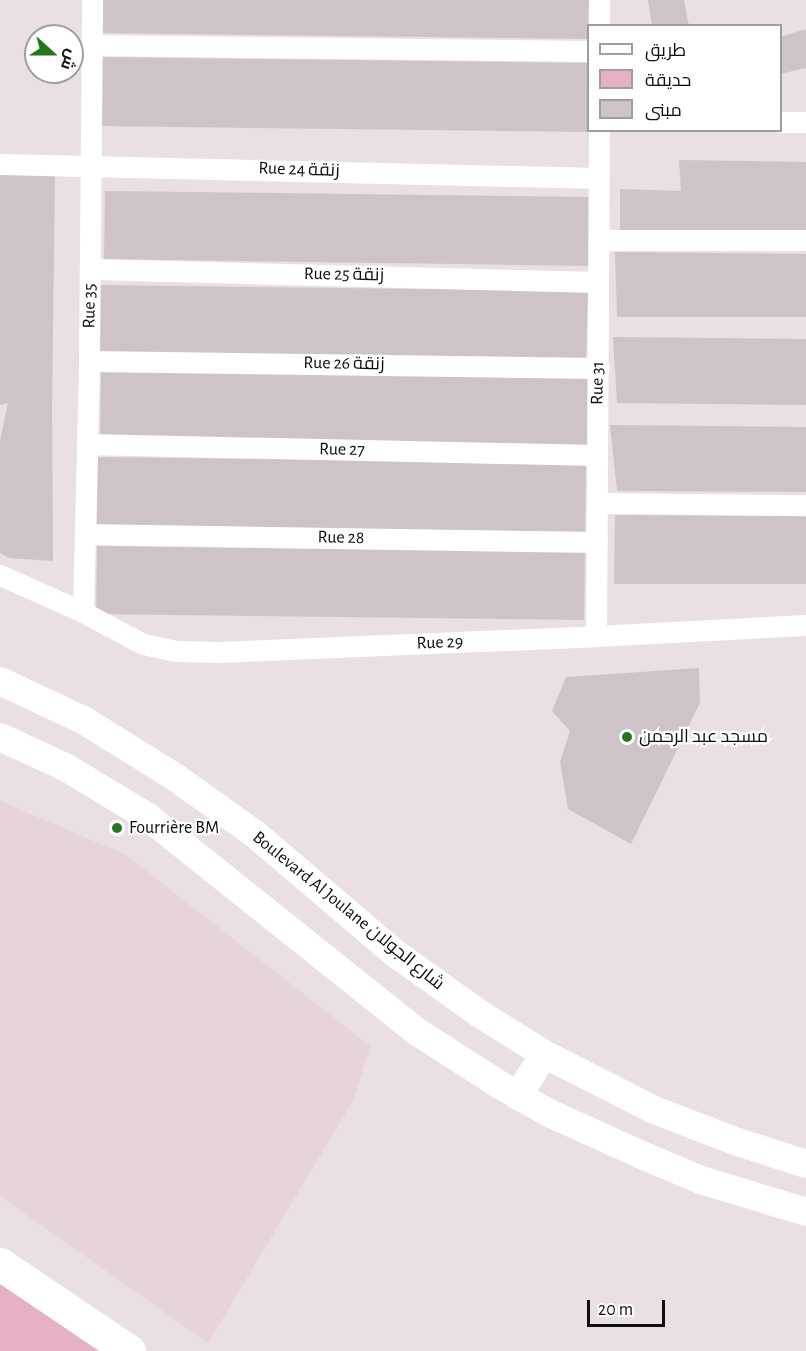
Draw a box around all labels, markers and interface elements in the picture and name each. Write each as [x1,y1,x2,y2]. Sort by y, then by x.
north arrow [24,24,84,84]
legend [587,24,782,132]
text: طريق [645,42,686,60]
text: ش [58,47,80,72]
text: حديقة [645,72,691,90]
text: مبنى [645,102,682,120]
street label: Rue 24 زنقة [258,158,340,182]
street label: Rue 25 زنقة [304,264,384,286]
street label: Rue 35 [79,283,101,329]
street label: Rue 26 زنقة [303,352,385,376]
street label: Rue 31 [587,361,609,405]
street label: Rue 27 [319,439,365,461]
street label: Rue 28 [317,527,365,549]
street label: Rue 29 [416,631,464,655]
place label: مسجد عبد الرحمن [639,726,768,748]
marker: مسجد عبد الرحمن [620,730,634,744]
place label: Fourrière BM [129,817,219,839]
marker: Fourrière BM [110,821,124,835]
street label: Boulevard Al Joulane شارع الجولان [248,827,448,995]
scale bar [590,1288,668,1326]
text: 20 m [598,1301,633,1319]

